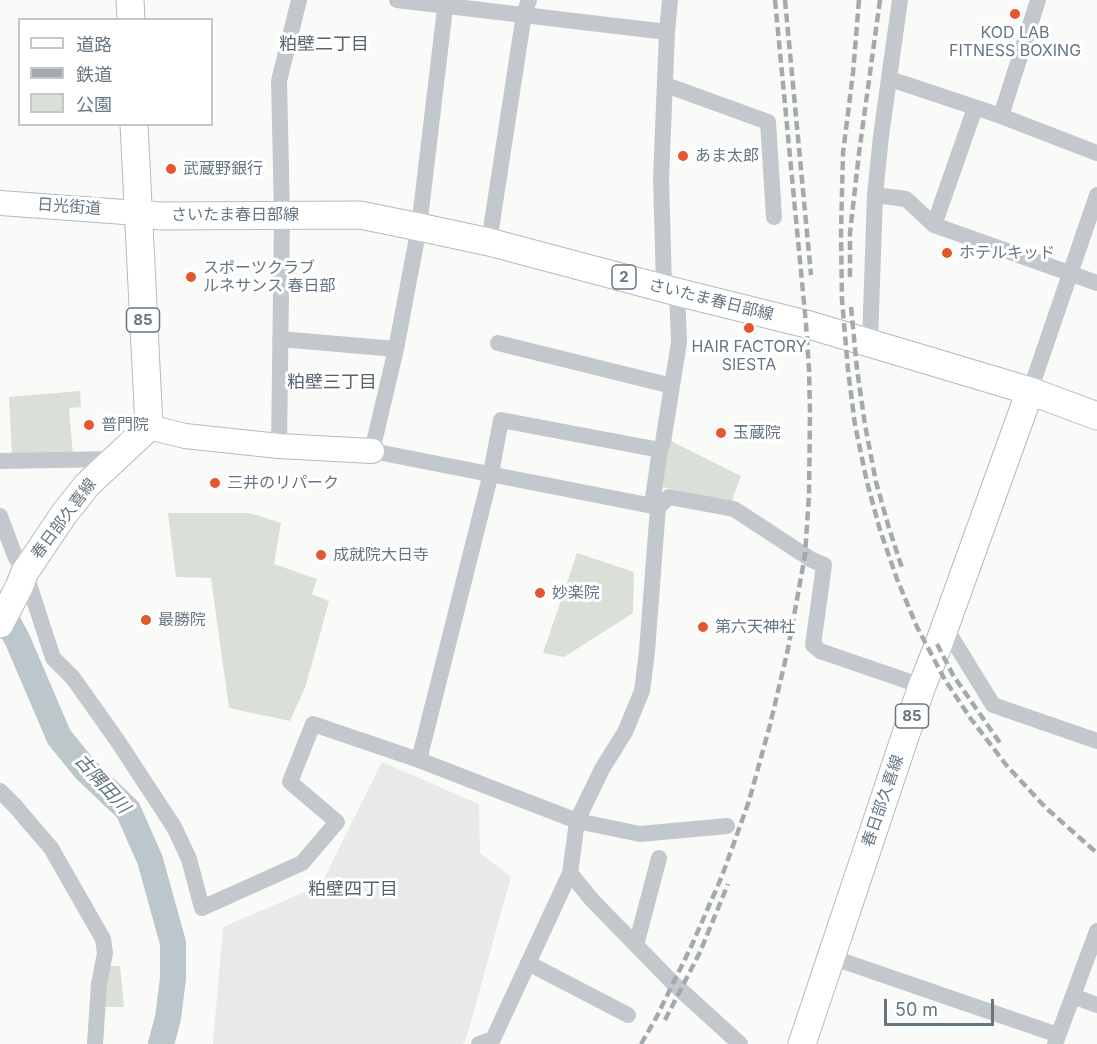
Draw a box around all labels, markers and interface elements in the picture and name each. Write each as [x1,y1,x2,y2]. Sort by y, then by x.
marker: KOD LAB FITNESS BOXING [1008,7,1022,21]
legend [18,18,213,126]
place label: KOD LAB FITNESS BOXING [949,23,1081,61]
text: 道路 [76,34,112,55]
district label: 粕壁二丁目 [279,34,369,56]
text: 鉄道 [76,64,112,85]
text: 公園 [76,94,112,115]
place label: あま太郎 [695,146,759,166]
marker: あま太郎 [676,149,690,163]
place label: 武蔵野銀行 [183,159,263,179]
marker: 武蔵野銀行 [164,162,178,176]
street label: 日光街道 [36,195,102,219]
street label: さいたま春日部線 [171,205,299,225]
place label: ホテルキッド [959,243,1055,263]
marker: ホテルキッド [940,246,954,260]
place label: スポーツクラブ ルネサンス 春日部 [203,258,335,296]
road number: 2 [612,265,636,289]
marker: スポーツクラブ ルネサンス 春日部 [184,270,198,284]
street label: さいたま春日部線 [647,275,775,325]
road number: 85 [126,308,160,332]
marker: HAIR FACTORY SIESTA [742,321,756,335]
place label: HAIR FACTORY SIESTA [691,337,807,375]
district label: 粕壁三丁目 [287,372,377,394]
place label: 普門院 [101,415,149,435]
marker: 普門院 [82,418,96,432]
place label: 玉蔵院 [733,423,781,443]
marker: 玉蔵院 [714,426,728,440]
place label: 三井のリパーク [227,473,339,493]
street label: 春日部久喜線 [27,475,101,563]
marker: 三井のリパーク [208,476,222,490]
place label: 成就院大日寺 [333,545,429,565]
marker: 成就院大日寺 [314,548,328,562]
place label: 妙楽院 [552,583,600,603]
marker: 妙楽院 [533,586,547,600]
place label: 最勝院 [158,610,206,630]
marker: 最勝院 [139,613,153,627]
place label: 第六天神社 [715,617,795,637]
marker: 第六天神社 [696,620,710,634]
road number: 85 [896,704,928,728]
water label: 古隅田川 [70,750,134,818]
street label: 春日部久喜線 [858,752,908,850]
district label: 粕壁四丁目 [308,879,398,901]
scale bar [887,987,996,1025]
text: 50 m [895,999,938,1020]

